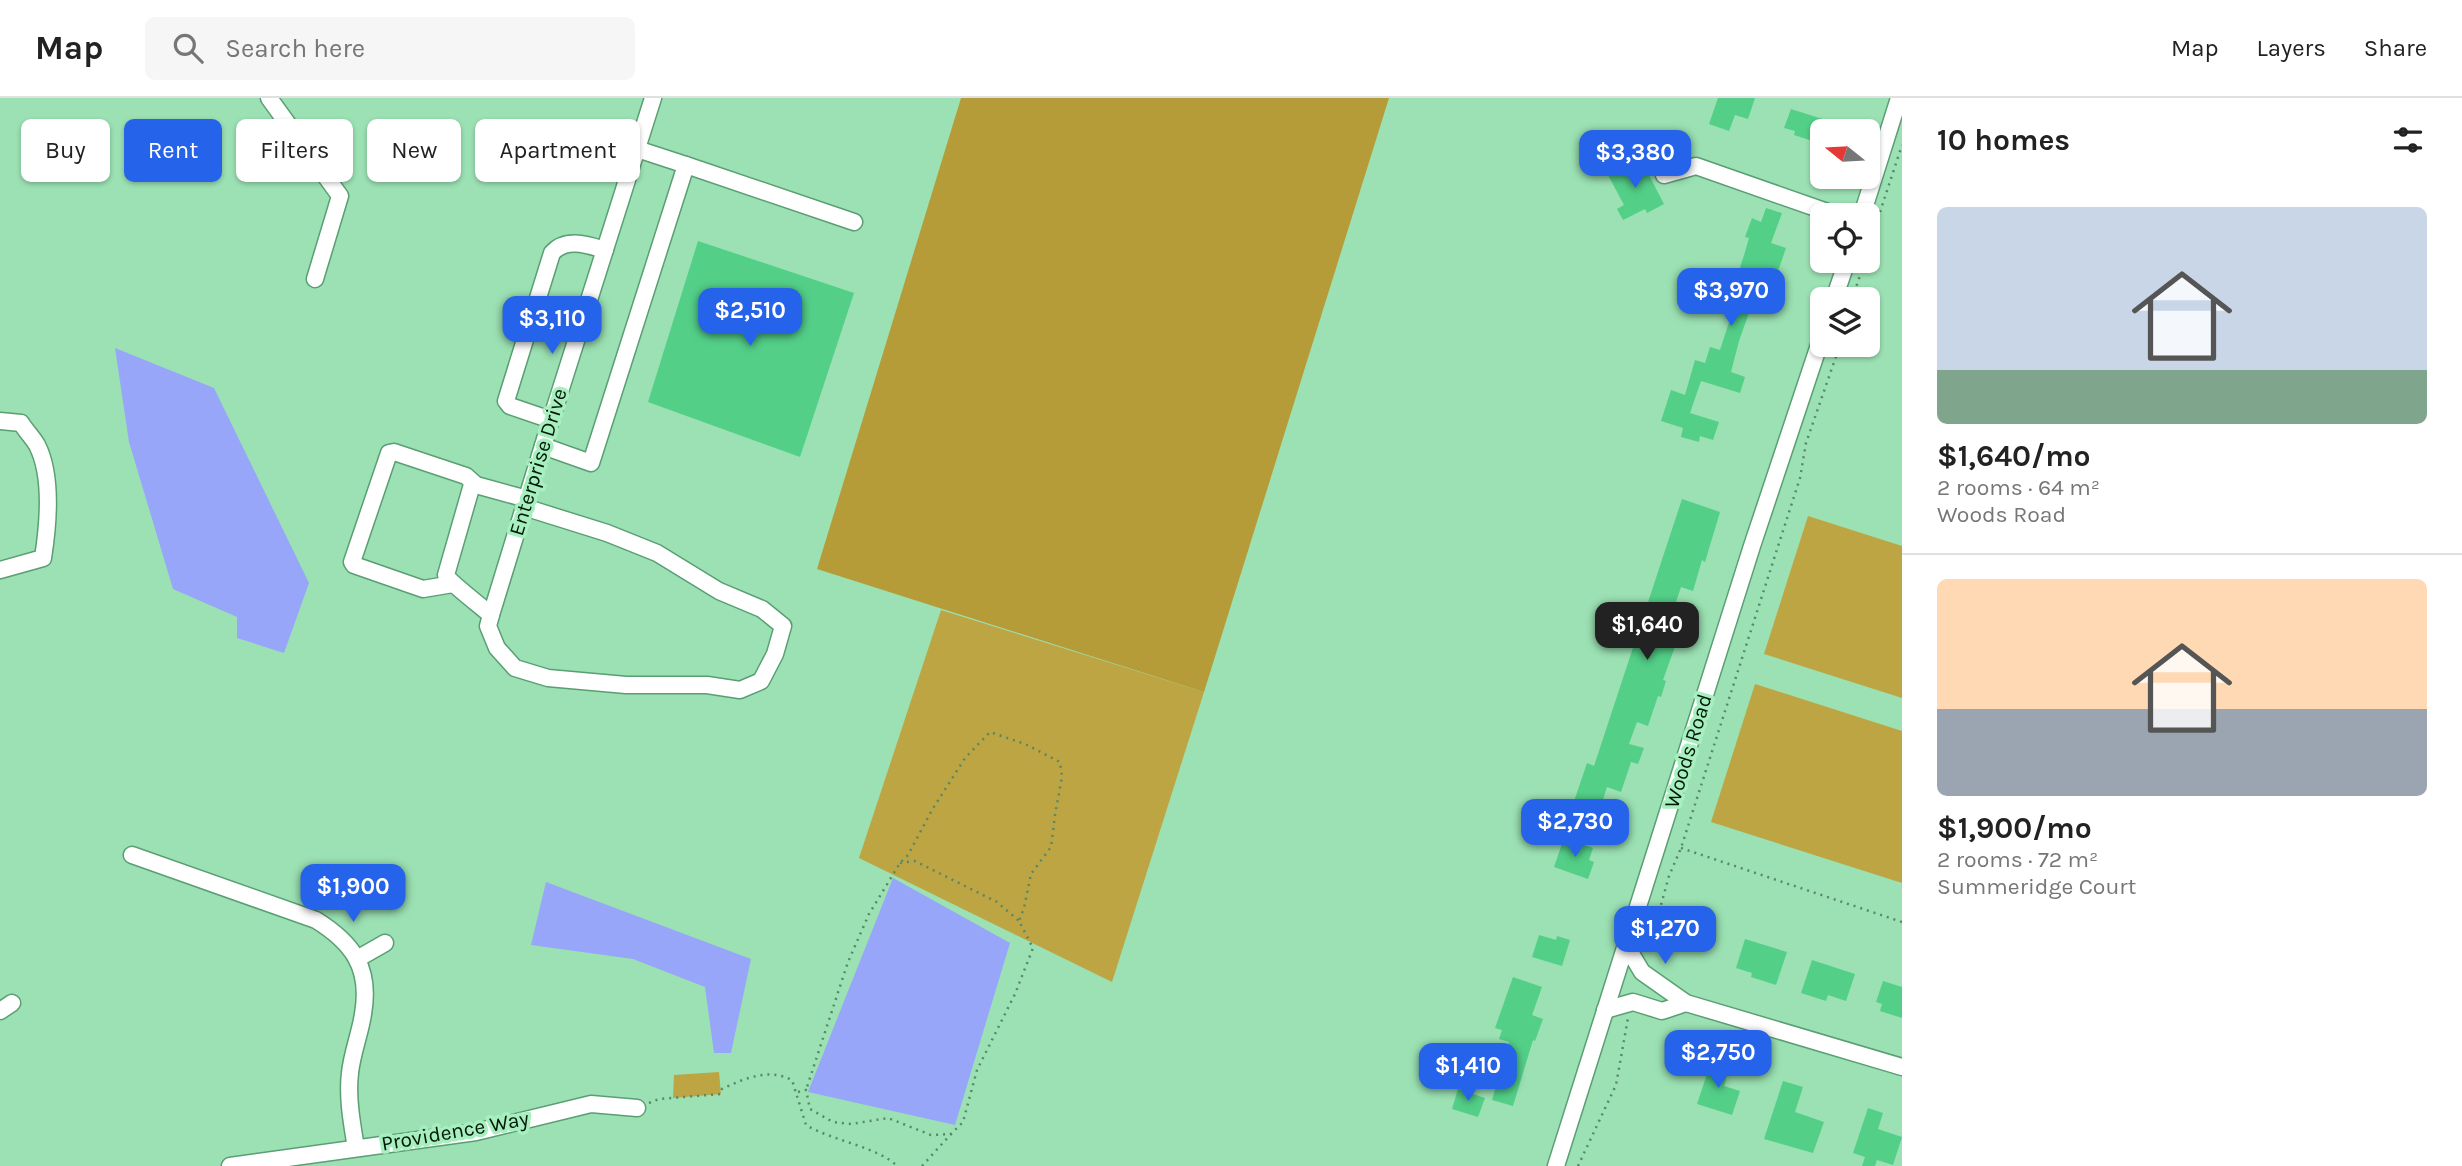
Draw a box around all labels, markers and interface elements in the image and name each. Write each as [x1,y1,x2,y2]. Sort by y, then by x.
search box [145,17,635,80]
text: Map [35,29,103,67]
icon: search [169,29,207,67]
text: Search here [225,33,365,64]
text: Map [2171,34,2219,62]
text: Layers [2257,34,2326,62]
text: Share [2364,34,2427,62]
chip: Buy [21,119,110,182]
chip: Rent [124,119,222,182]
chip: Filters [236,119,353,182]
chip: New [367,119,461,182]
chip: Apartment [475,119,640,182]
north arrow [1810,119,1880,189]
map controls [1810,119,1880,357]
icon: filters [2389,121,2427,159]
text: 10 homes [1937,122,2070,158]
pin: $3,380 [1578,130,1692,190]
text: $3,380 [1595,139,1675,166]
button: locate [1810,203,1880,273]
icon: home [2119,253,2245,379]
pin: $3,970 [1674,268,1788,328]
text: $3,970 [1693,277,1769,304]
button: layers [1810,287,1880,357]
pin: $2,510 [693,288,807,348]
pin: $3,110 [495,296,609,356]
text: $2,510 [714,297,786,324]
text: $3,110 [519,305,585,332]
street label: Enterprise Drive [504,385,572,539]
text: $1,640/mo [1937,438,2091,474]
text: 2 rooms · 64 m² [1937,474,2100,501]
text: Woods Road [1937,501,2066,528]
pin: $1,640 [1590,602,1704,662]
text: $1,640 [1611,611,1683,638]
icon: home [2119,625,2245,751]
street label: Woods Road [1659,691,1717,811]
pin: $2,730 [1518,800,1632,859]
text: $2,730 [1537,808,1613,835]
text: $1,900/mo [1937,810,2092,846]
text: 2 rooms · 72 m² [1937,846,2098,873]
pin: $1,900 [296,864,410,924]
text: $1,900 [317,873,390,900]
text: Summeridge Court [1937,873,2136,900]
pin: $1,270 [1608,906,1722,966]
text: $1,270 [1630,915,1700,942]
pin: $2,750 [1661,1030,1775,1090]
text: $2,750 [1681,1039,1755,1066]
pin: $1,410 [1411,1044,1525,1103]
text: $1,410 [1435,1052,1501,1079]
street label: Providence Way [379,1106,531,1156]

